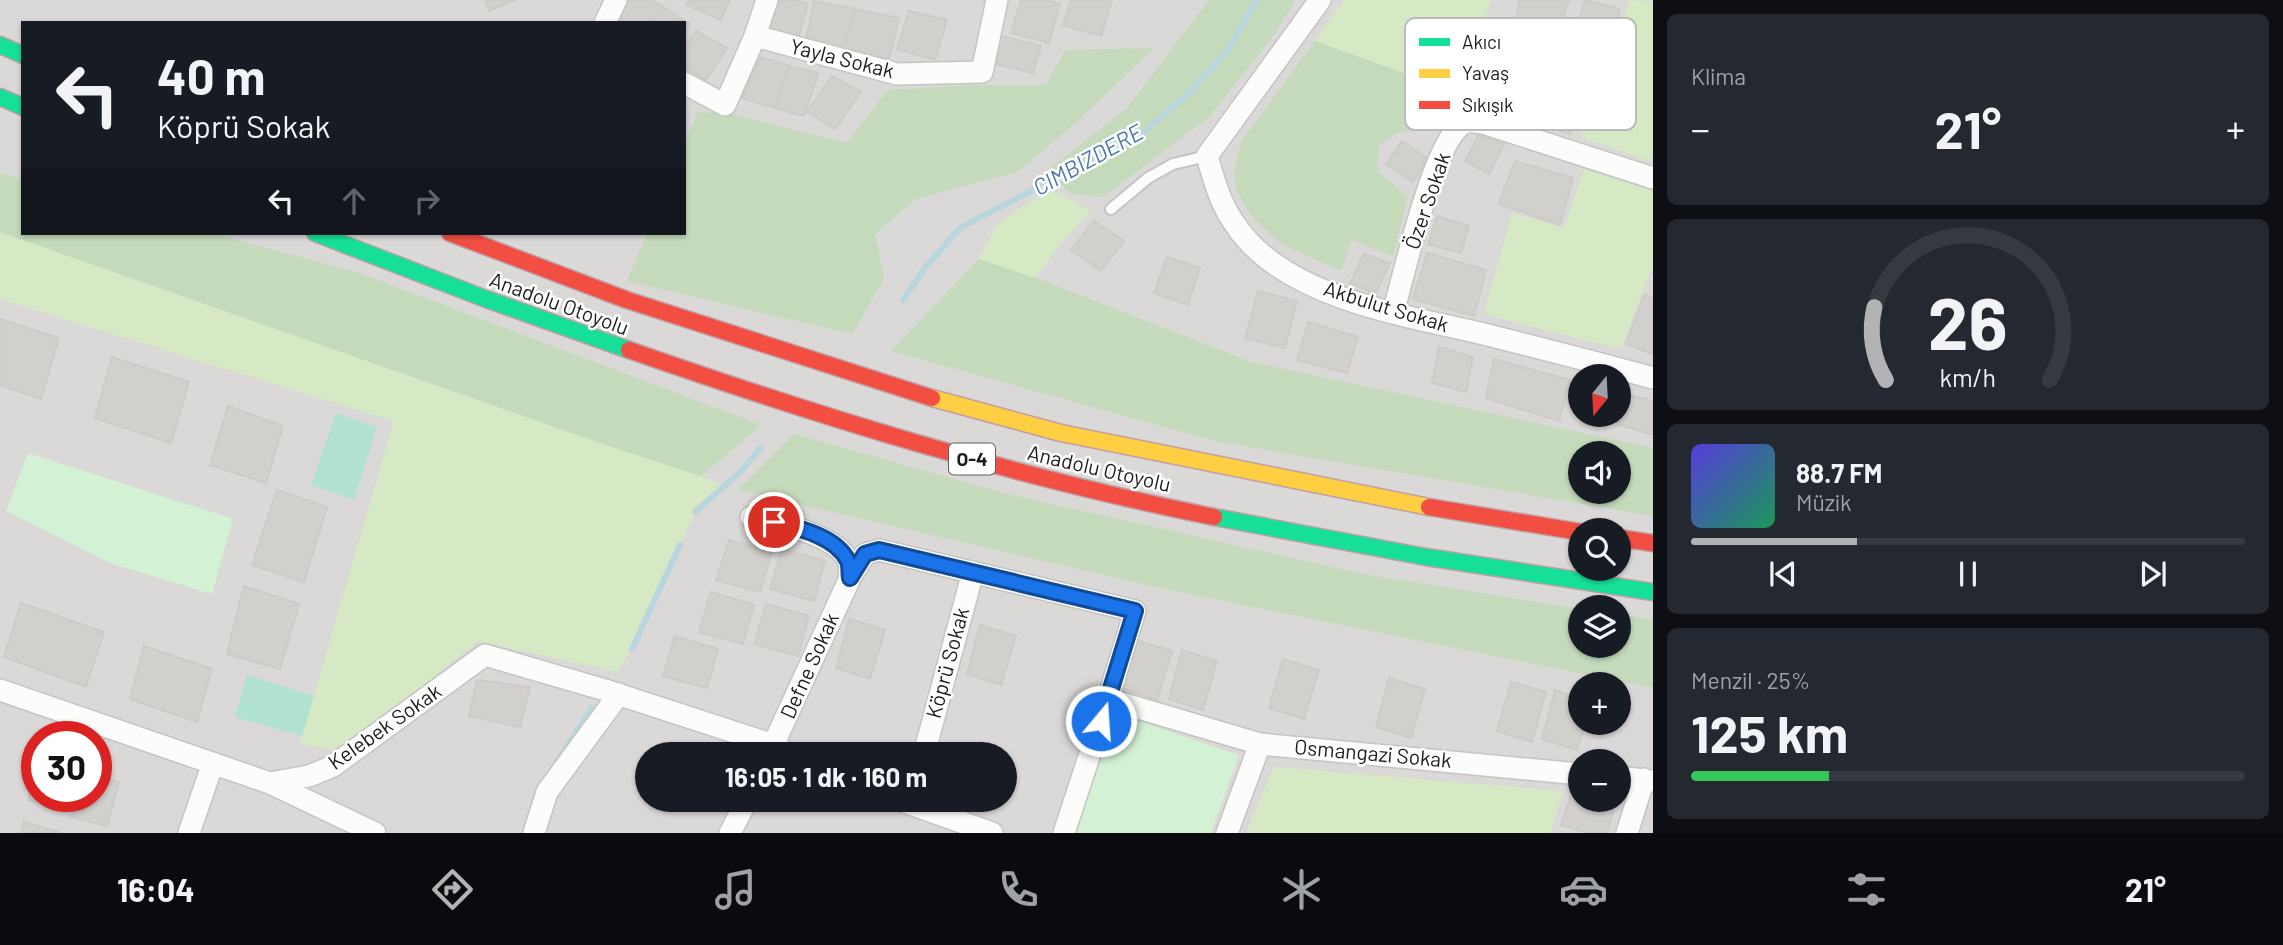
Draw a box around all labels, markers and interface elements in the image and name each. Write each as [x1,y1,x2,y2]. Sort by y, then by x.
legend [1405,18,1636,130]
text: Akıcı [1462,30,1501,53]
street label: Yayla Sokak [788,33,897,83]
text: 40 m [157,46,265,105]
icon: left [42,49,133,140]
text: Yavaş [1462,61,1509,84]
text: Klima [1691,62,1746,90]
text: Sıkışık [1462,93,1513,116]
text: 21° [1935,97,2001,159]
text: − [1691,105,1710,151]
text: + [2226,105,2245,151]
text: Köprü Sokak [157,106,330,144]
water label: CIMBIZDERE [1027,117,1148,201]
street label: Özer Sokak [1398,149,1455,252]
icon: left [262,182,300,220]
icon: ahead [335,182,373,220]
icon: right [408,182,446,220]
street label: Anadolu Otoyolu [487,266,633,339]
street label: Akbulut Sokak [1321,275,1452,336]
text: 26 [1928,278,2008,366]
text: km/h [1940,362,1996,392]
north arrow [1568,364,1631,427]
map controls [1568,364,1631,812]
street label: Anadolu Otoyolu [1025,439,1173,496]
button: sound [1568,441,1631,504]
road number: O-4 [949,444,995,474]
text: 88.7 FM [1796,457,1882,488]
text: Müzik [1796,488,1851,516]
pin [744,492,804,552]
icon: arrive [755,503,793,541]
button: search [1568,518,1631,581]
icon: previous [1764,555,1802,593]
icon: pause [1949,555,1987,593]
icon: next [2134,555,2172,593]
button: layers [1568,595,1631,658]
street label: Köprü Sokak [920,604,973,721]
street label: Defne Sokak [774,609,843,722]
text: Menzil · 25% [1691,666,1810,694]
button: + [1568,672,1631,735]
street label: Kelebek Sokak [323,678,445,774]
position arrow [1064,684,1138,758]
text: 125 km [1691,701,1848,763]
speed limit sign: 30 [21,721,112,812]
street label: Osmangazi Sokak [1293,733,1453,772]
button: − [1568,749,1631,812]
text: 16:05 · 1 dk · 160 m [725,761,927,792]
icon: directions [428,865,477,914]
icon: music [711,865,760,914]
icon: phone [994,865,1043,914]
icon: climate [1277,865,1326,914]
icon: car [1559,865,1608,914]
icon: filters [1842,865,1891,914]
text: 16:04 [117,870,195,908]
text: 21° [2125,870,2166,908]

